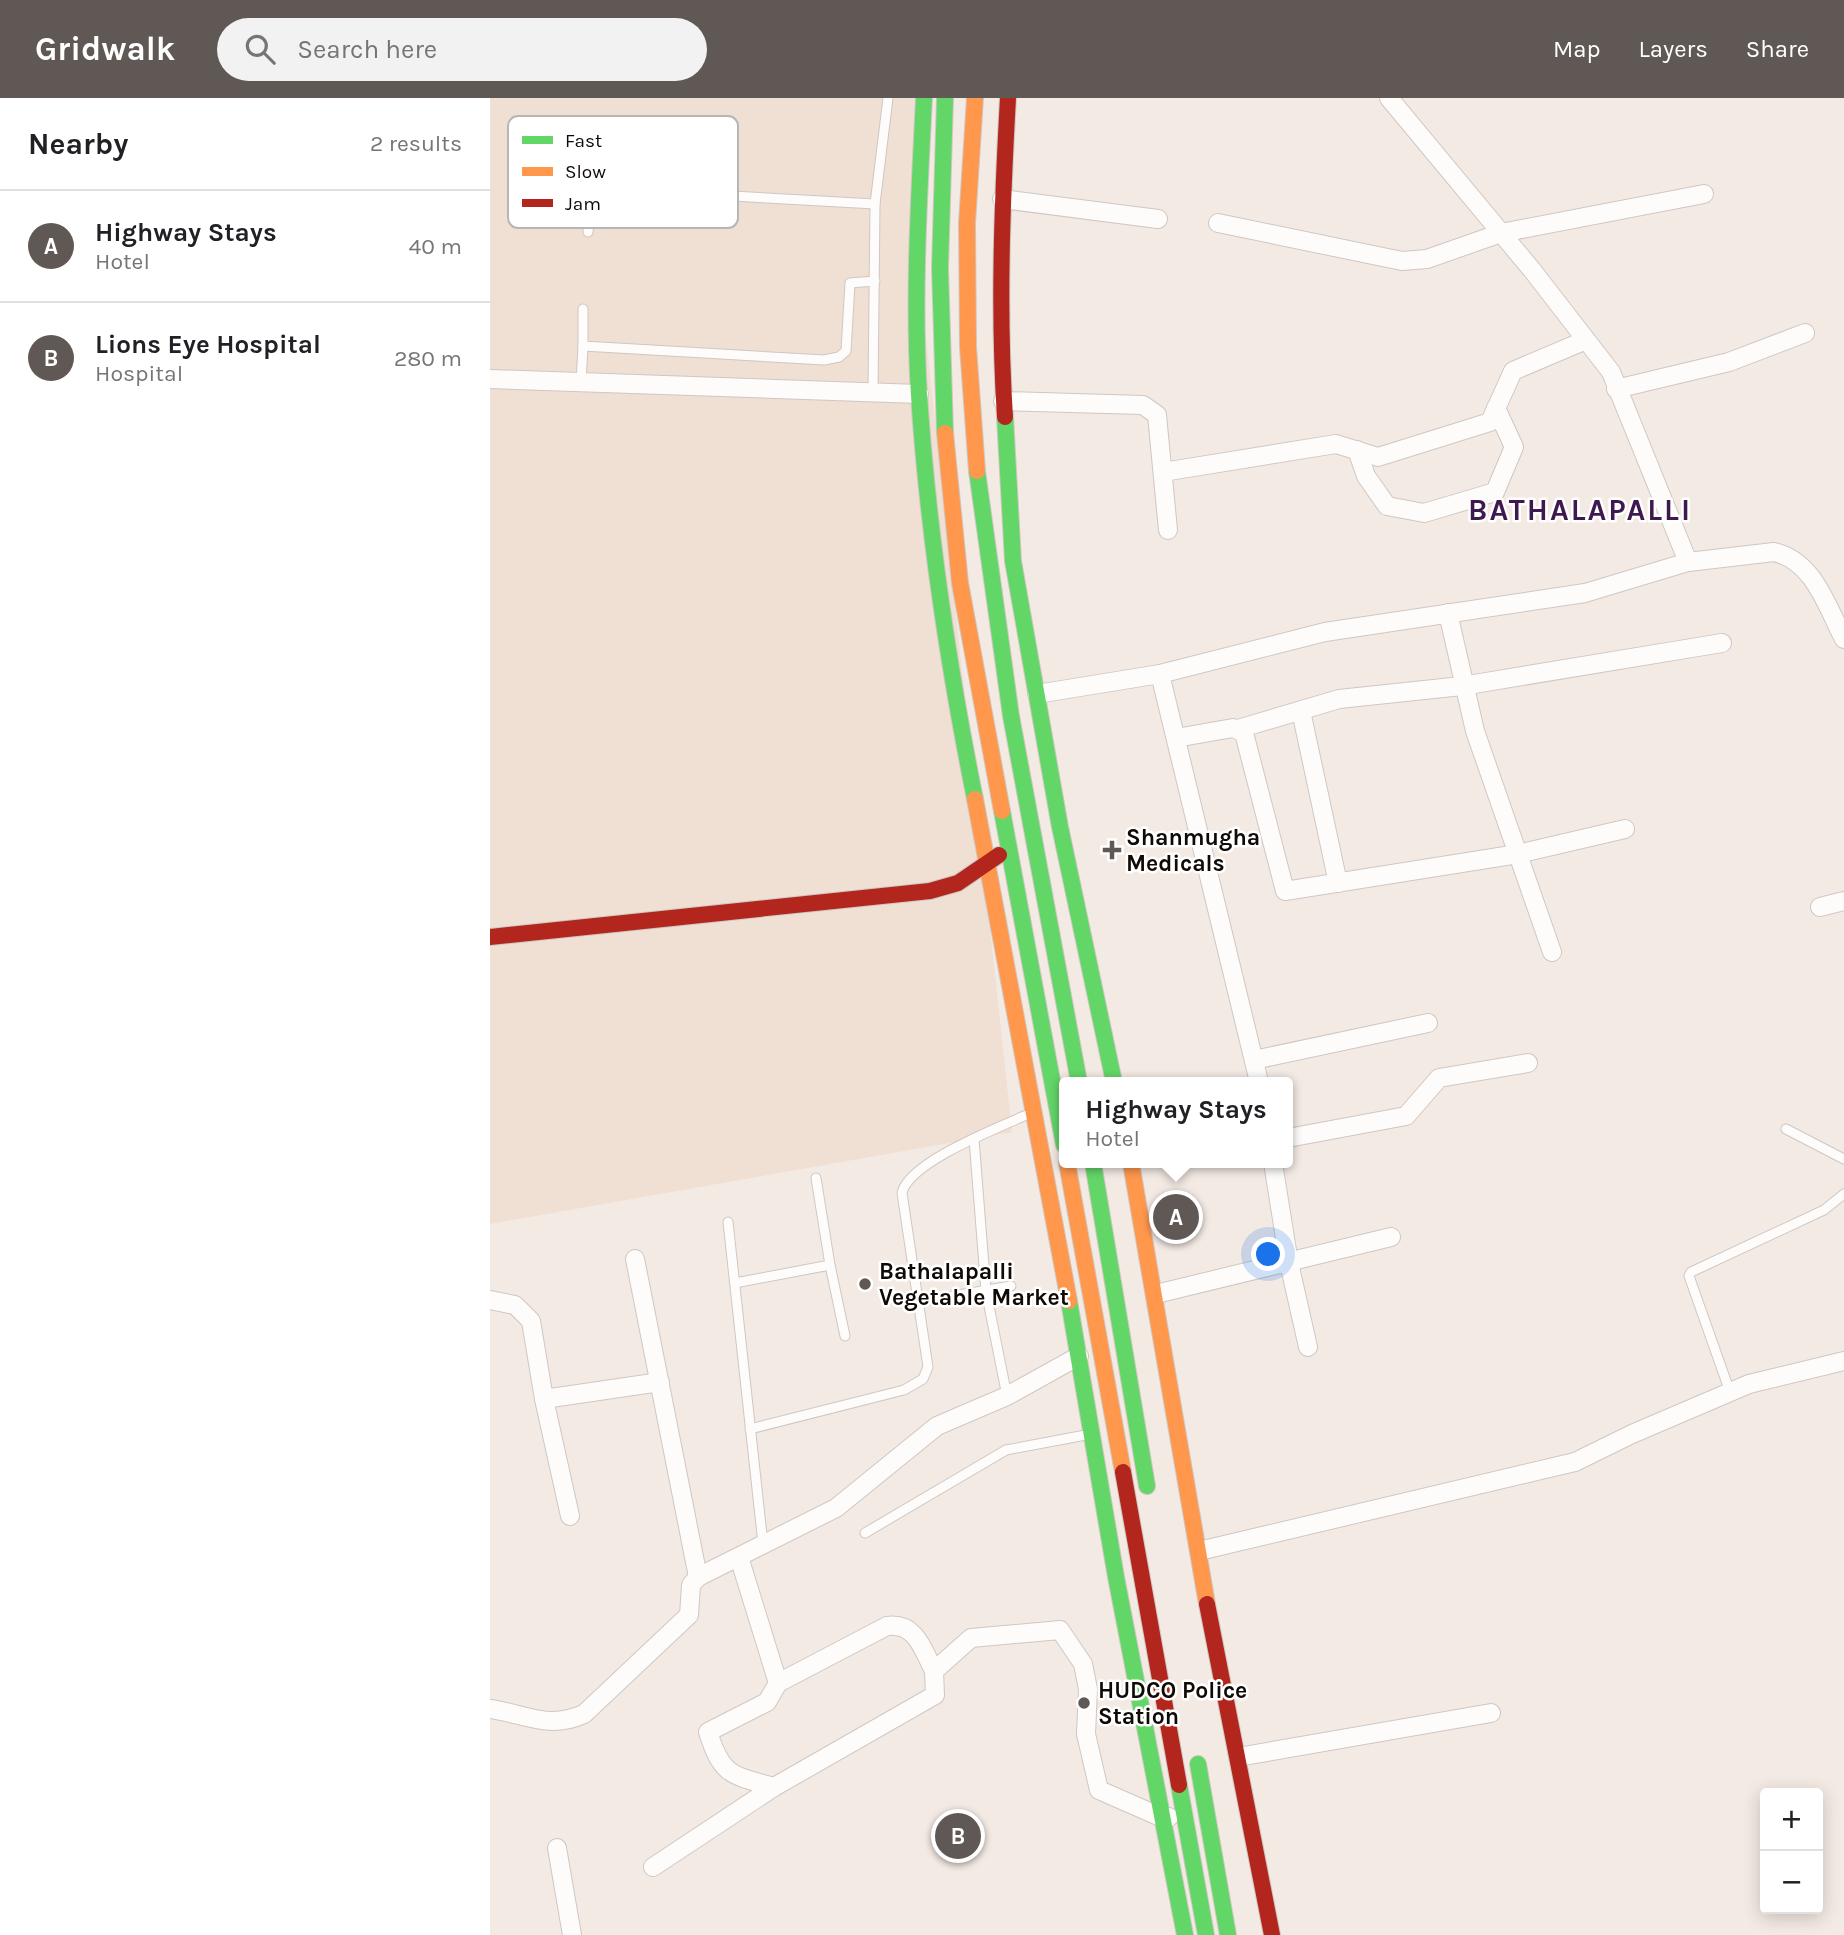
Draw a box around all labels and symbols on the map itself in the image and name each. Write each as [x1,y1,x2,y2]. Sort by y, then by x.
legend [508,116,738,228]
text: Fast [565,130,602,152]
text: Slow [565,161,606,183]
text: Jam [565,193,601,215]
district label: BATHALAPALLI [1468,492,1692,528]
place label: Shanmugha Medicals [1126,824,1260,877]
marker: Shanmugha Medicals [1104,842,1120,858]
pin: A [1153,1191,1199,1243]
your location [1251,1237,1285,1271]
place label: Bathalapalli Vegetable Market [879,1258,1069,1311]
marker: Bathalapalli Vegetable Market [857,1276,873,1292]
place label: HUDCO Police Station [1098,1677,1247,1730]
marker: HUDCO Police Station [1076,1695,1092,1711]
pin: B [935,1810,981,1862]

